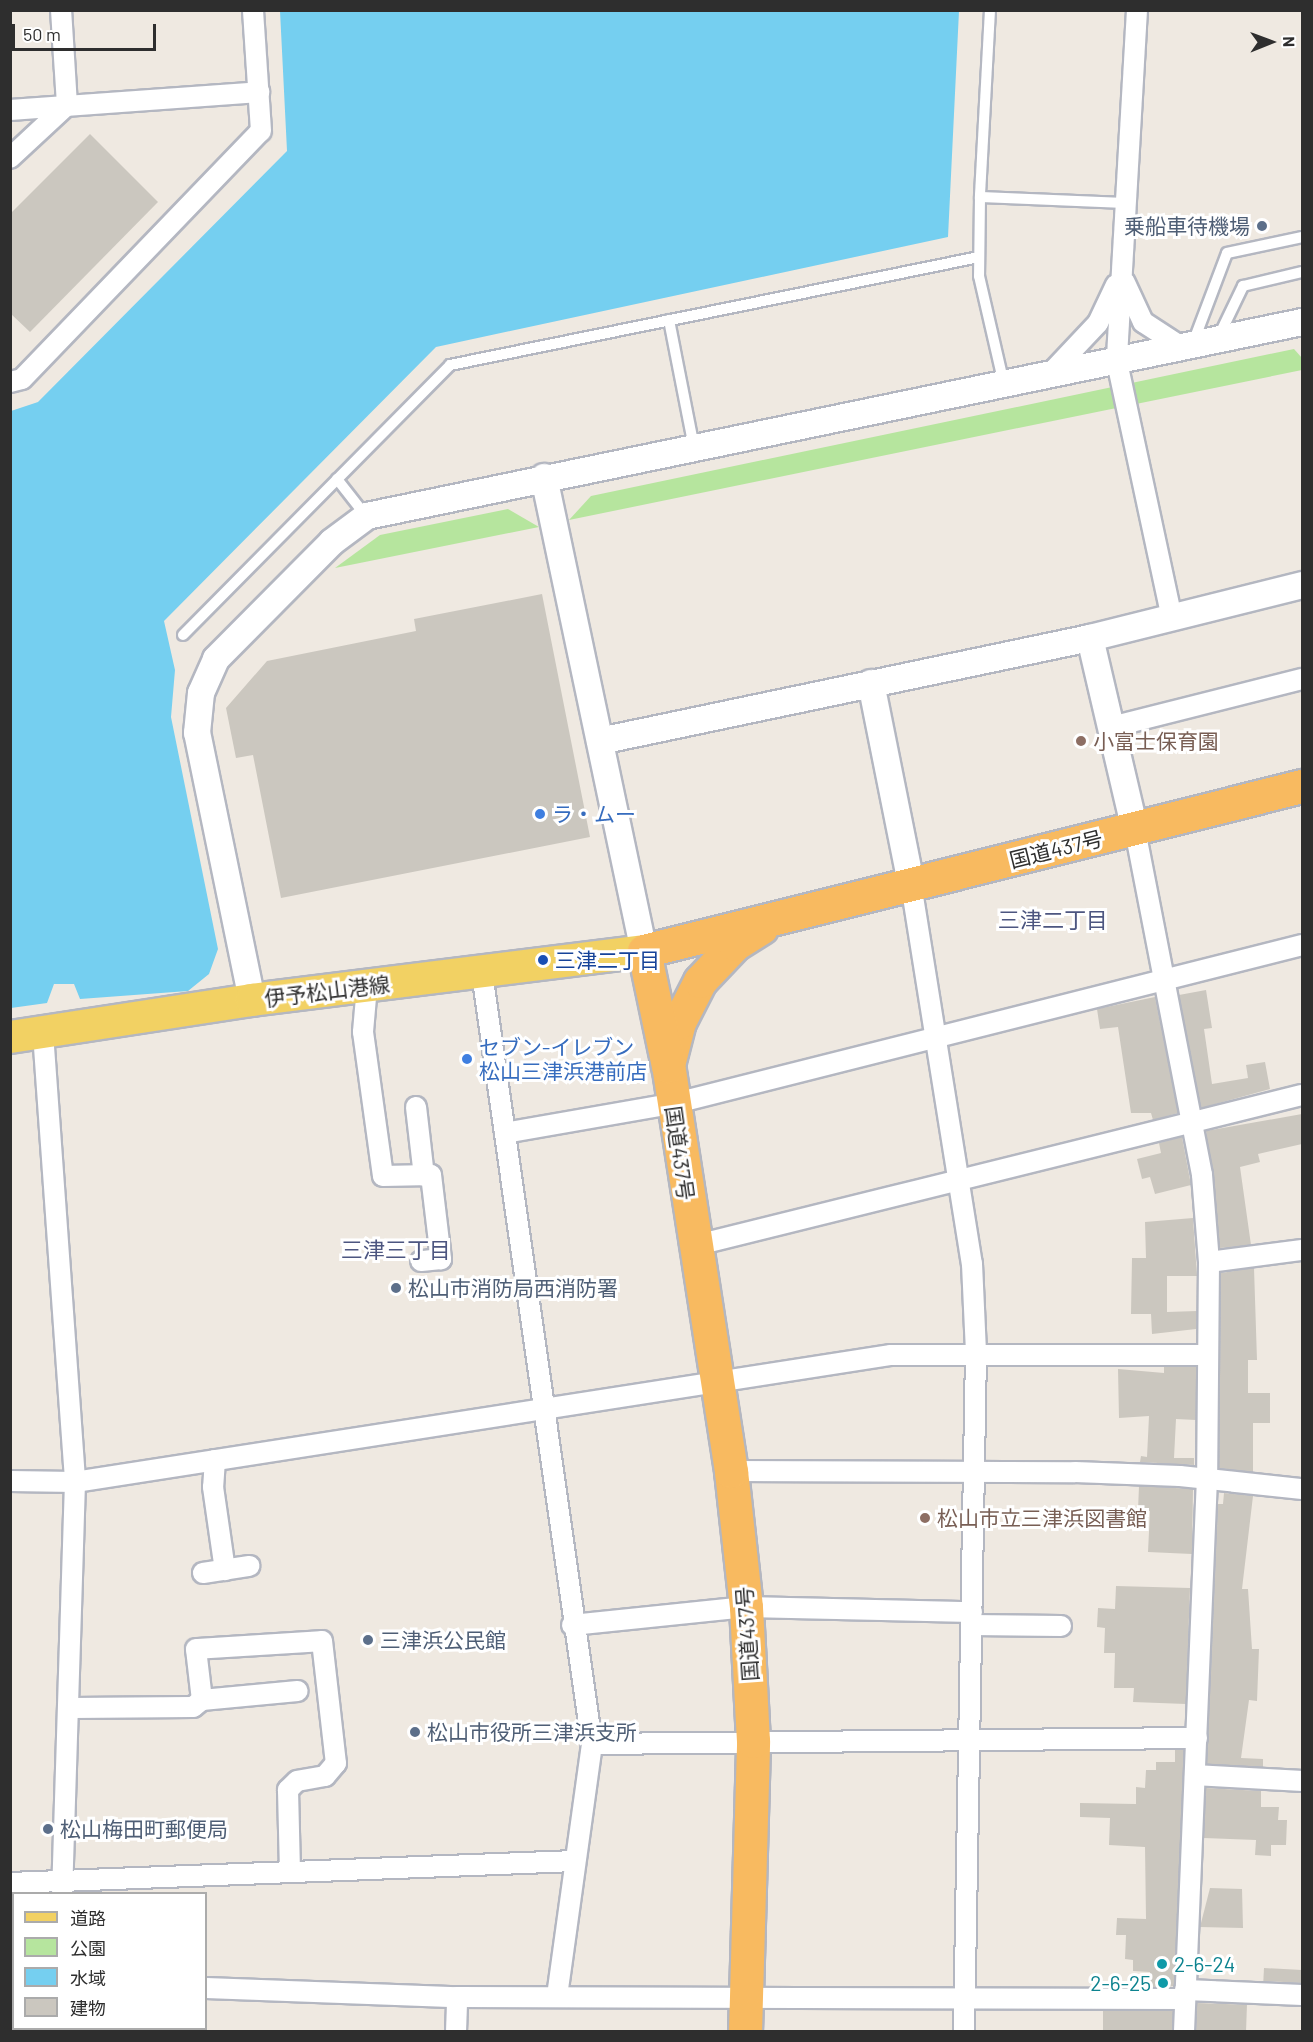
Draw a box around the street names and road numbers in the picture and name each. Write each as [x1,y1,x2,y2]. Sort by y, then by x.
street label: 国道437号 [1007,825,1105,873]
street label: 伊予松山港線 [263,971,391,1011]
street label: 国道437号 [661,1104,699,1202]
street label: 国道437号 [731,1586,763,1682]

